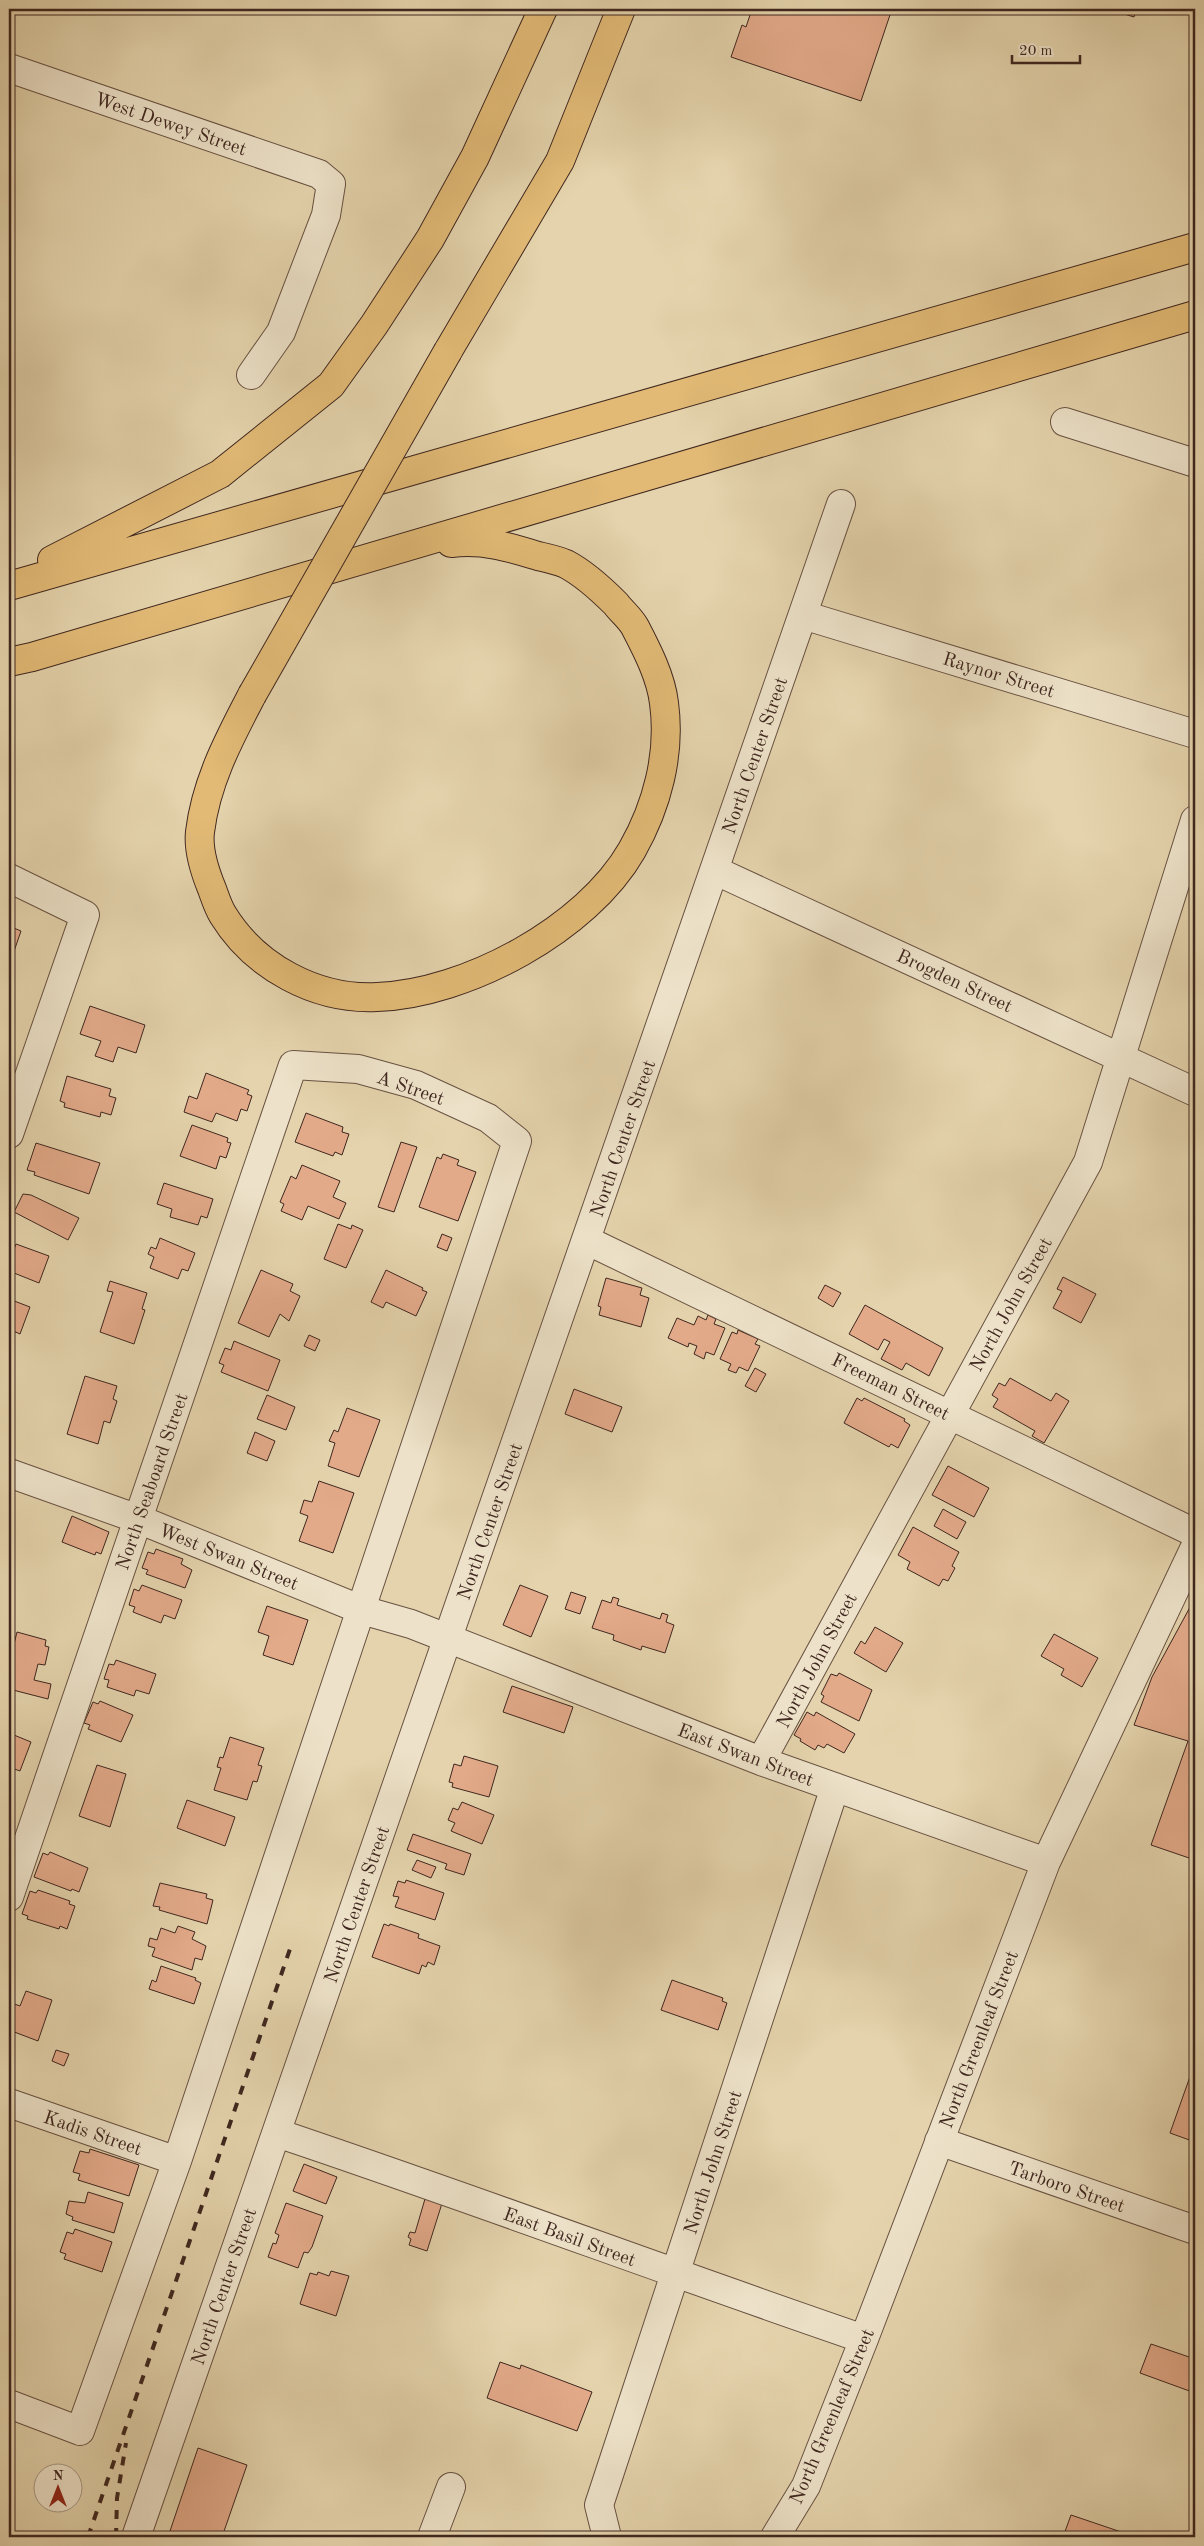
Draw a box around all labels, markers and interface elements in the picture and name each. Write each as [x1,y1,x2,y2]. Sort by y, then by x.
scale bar [1012,32,1079,64]
text: 20 m [1019,44,1053,59]
street label: West Dewey Street [92,90,249,160]
street label: Raynor Street [940,650,1056,702]
street label: North Center Street [721,675,792,837]
street label: Brogden Street [893,947,1015,1017]
street label: North Center Street [589,1058,660,1220]
street label: A Street [374,1069,446,1110]
street label: North John Street [967,1235,1057,1375]
street label: Freeman Street [828,1352,952,1425]
street label: North Seaboard Street [114,1391,193,1573]
street label: North Center Street [456,1441,527,1603]
street label: West Swan Street [156,1522,301,1595]
street label: North John Street [775,1590,862,1732]
street label: East Swan Street [675,1722,816,1791]
street label: North Center Street [323,1824,394,1986]
street label: North Greenleaf Street [938,1948,1023,2131]
street label: North John Street [682,2088,747,2237]
street label: Kadis Street [41,2109,144,2160]
street label: Tarboro Street [1006,2160,1127,2217]
street label: North Center Street [190,2206,261,2368]
street label: East Basil Street [500,2206,638,2271]
street label: North Greenleaf Street [788,2326,879,2507]
north arrow [32,2464,82,2514]
text: N [53,2469,64,2483]

